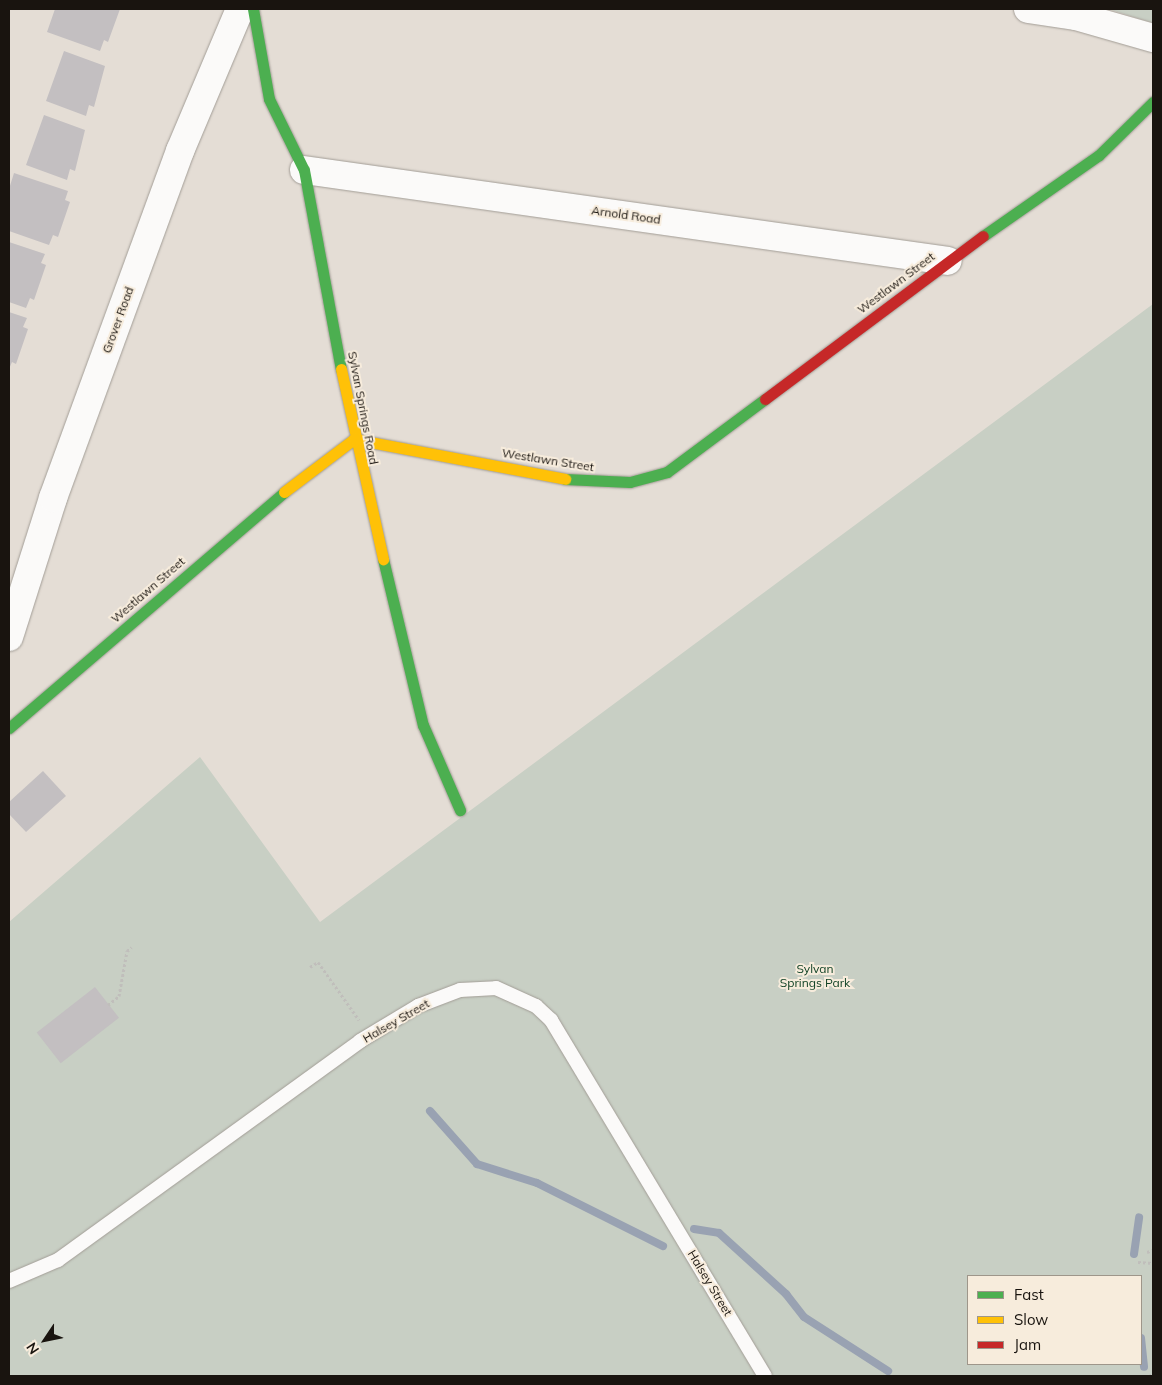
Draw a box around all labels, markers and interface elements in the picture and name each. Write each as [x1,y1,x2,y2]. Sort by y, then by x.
street label: Arnold Road [591,203,661,227]
street label: Westlawn Street [855,249,937,317]
street label: Grover Road [99,285,137,355]
street label: Sylvan Springs Road [345,350,381,466]
street label: Westlawn Street [501,446,595,474]
street label: Westlawn Street [108,554,188,626]
park label: Sylvan Springs Park [780,962,850,990]
street label: Halsey Street [360,996,432,1046]
street label: Halsey Street [685,1247,735,1319]
legend [967,1275,1142,1365]
text: Fast [1014,1285,1044,1304]
text: Slow [1014,1310,1048,1329]
north arrow [20,1315,70,1365]
text: Jam [1014,1335,1041,1354]
text: N [22,1339,43,1358]

